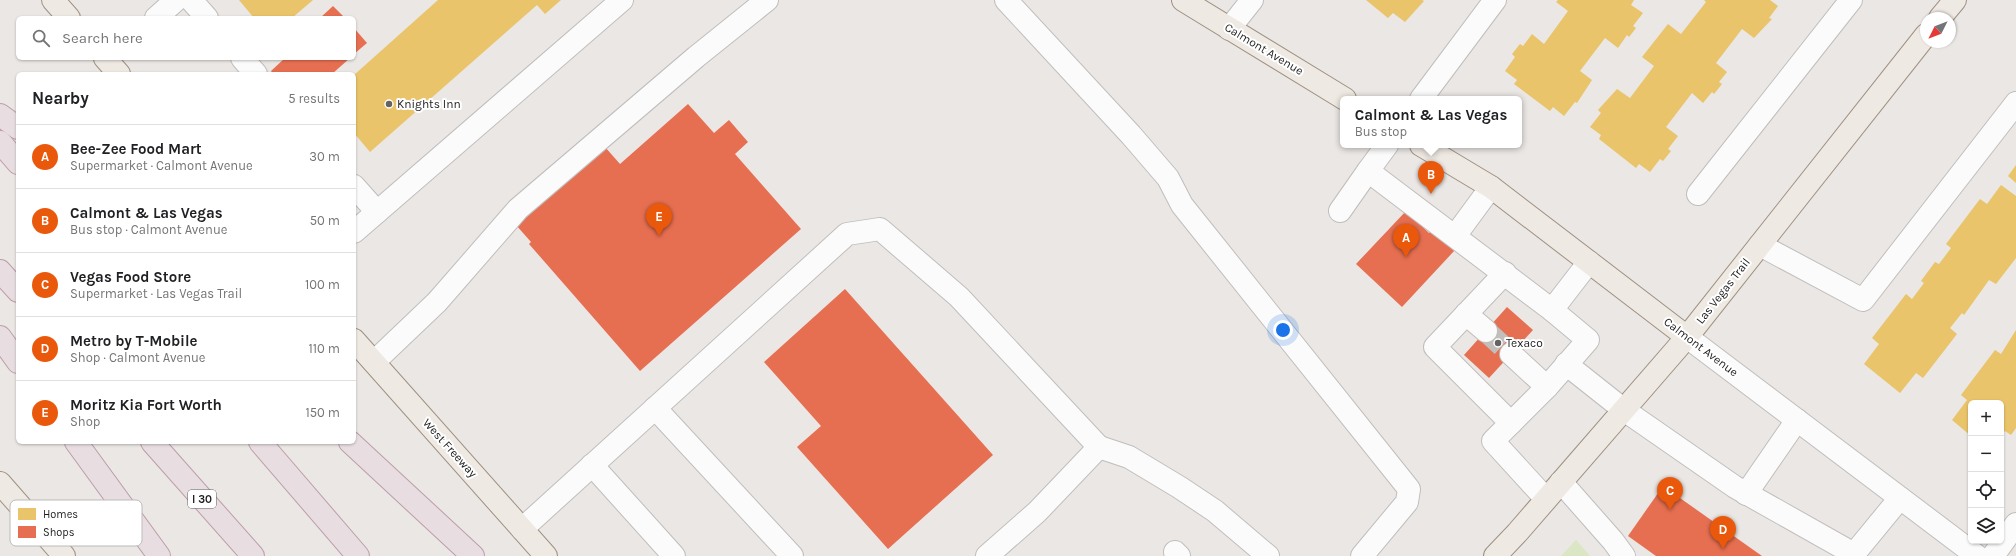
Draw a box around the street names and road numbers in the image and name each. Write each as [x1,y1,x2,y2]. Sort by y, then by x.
street label: Calmont Avenue [1222,20,1306,78]
street label: Las Vegas Trail [1693,255,1753,327]
street label: Calmont Avenue [1661,315,1741,379]
street label: West Freeway [420,416,480,480]
road number: I 30 [188,490,216,508]

